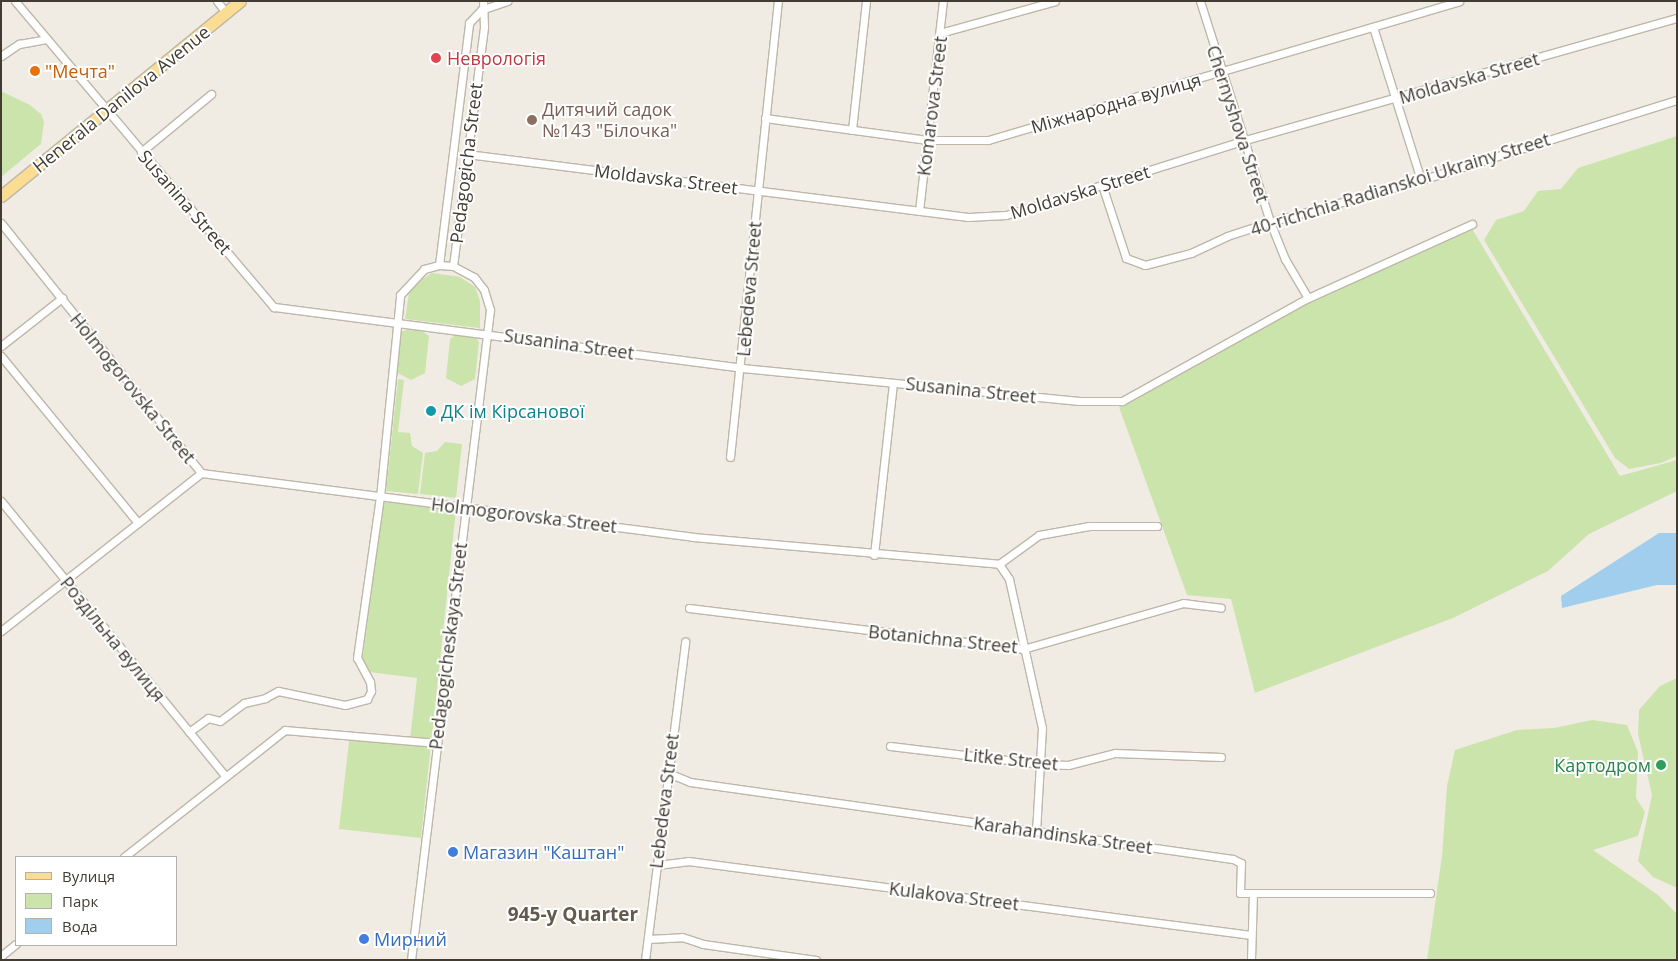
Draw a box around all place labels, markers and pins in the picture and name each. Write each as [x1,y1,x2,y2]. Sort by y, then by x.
place label: Неврологія [447,47,546,69]
marker: Неврологія [429,51,443,65]
place label: "Мечта" [45,60,115,82]
marker: "Мечта" [29,65,41,77]
place label: Дитячий садок №143 "Білочка" [542,99,677,142]
marker: Дитячий садок №143 "Білочка" [526,114,538,126]
place label: ДК ім Кірсанової [441,400,584,422]
marker: ДК ім Кірсанової [425,405,437,417]
place label: Картодром [1554,754,1651,776]
marker: Картодром [1655,759,1667,771]
place label: Магазин "Каштан" [463,841,624,863]
marker: Магазин "Каштан" [447,846,459,858]
place label: Мирний [374,928,447,950]
marker: Мирний [358,933,370,945]

